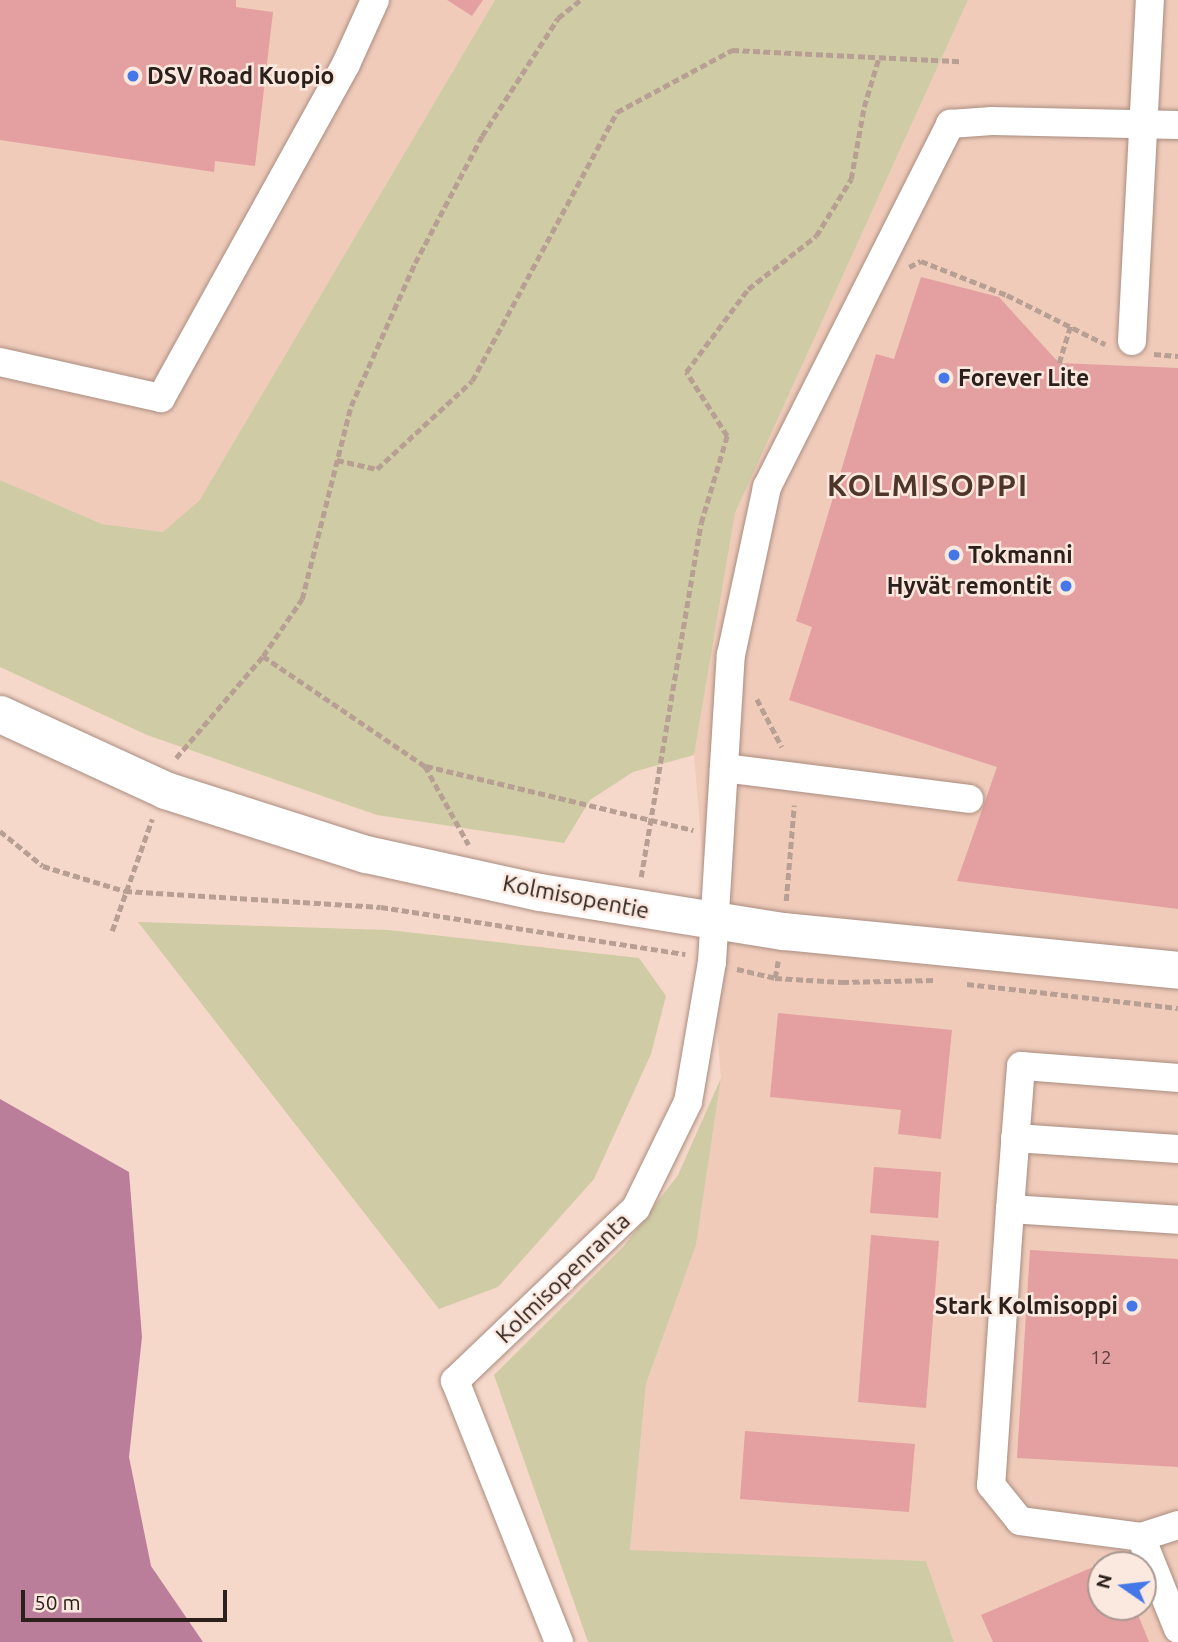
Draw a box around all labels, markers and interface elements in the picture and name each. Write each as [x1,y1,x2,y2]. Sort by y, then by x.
place label: DSV Road Kuopio [147,62,334,90]
marker: DSV Road Kuopio [125,68,141,84]
place label: Forever Lite [958,364,1089,392]
marker: Forever Lite [936,370,952,386]
district label: KOLMISOPPI [828,467,1028,503]
place label: Tokmanni [968,541,1073,569]
marker: Tokmanni [946,547,962,563]
place label: Hyvät remontit [887,572,1052,600]
marker: Hyvät remontit [1058,578,1074,594]
street label: Kolmisopentie [500,869,652,925]
street label: Kolmisopenranta [490,1207,636,1349]
place label: Stark Kolmisoppi [935,1292,1118,1320]
marker: Stark Kolmisoppi [1124,1298,1140,1314]
house number: 12 [1090,1347,1112,1369]
north arrow [1087,1551,1157,1621]
text: N [1091,1572,1116,1591]
scale bar [24,1576,231,1620]
text: 50 m [34,1590,81,1614]

